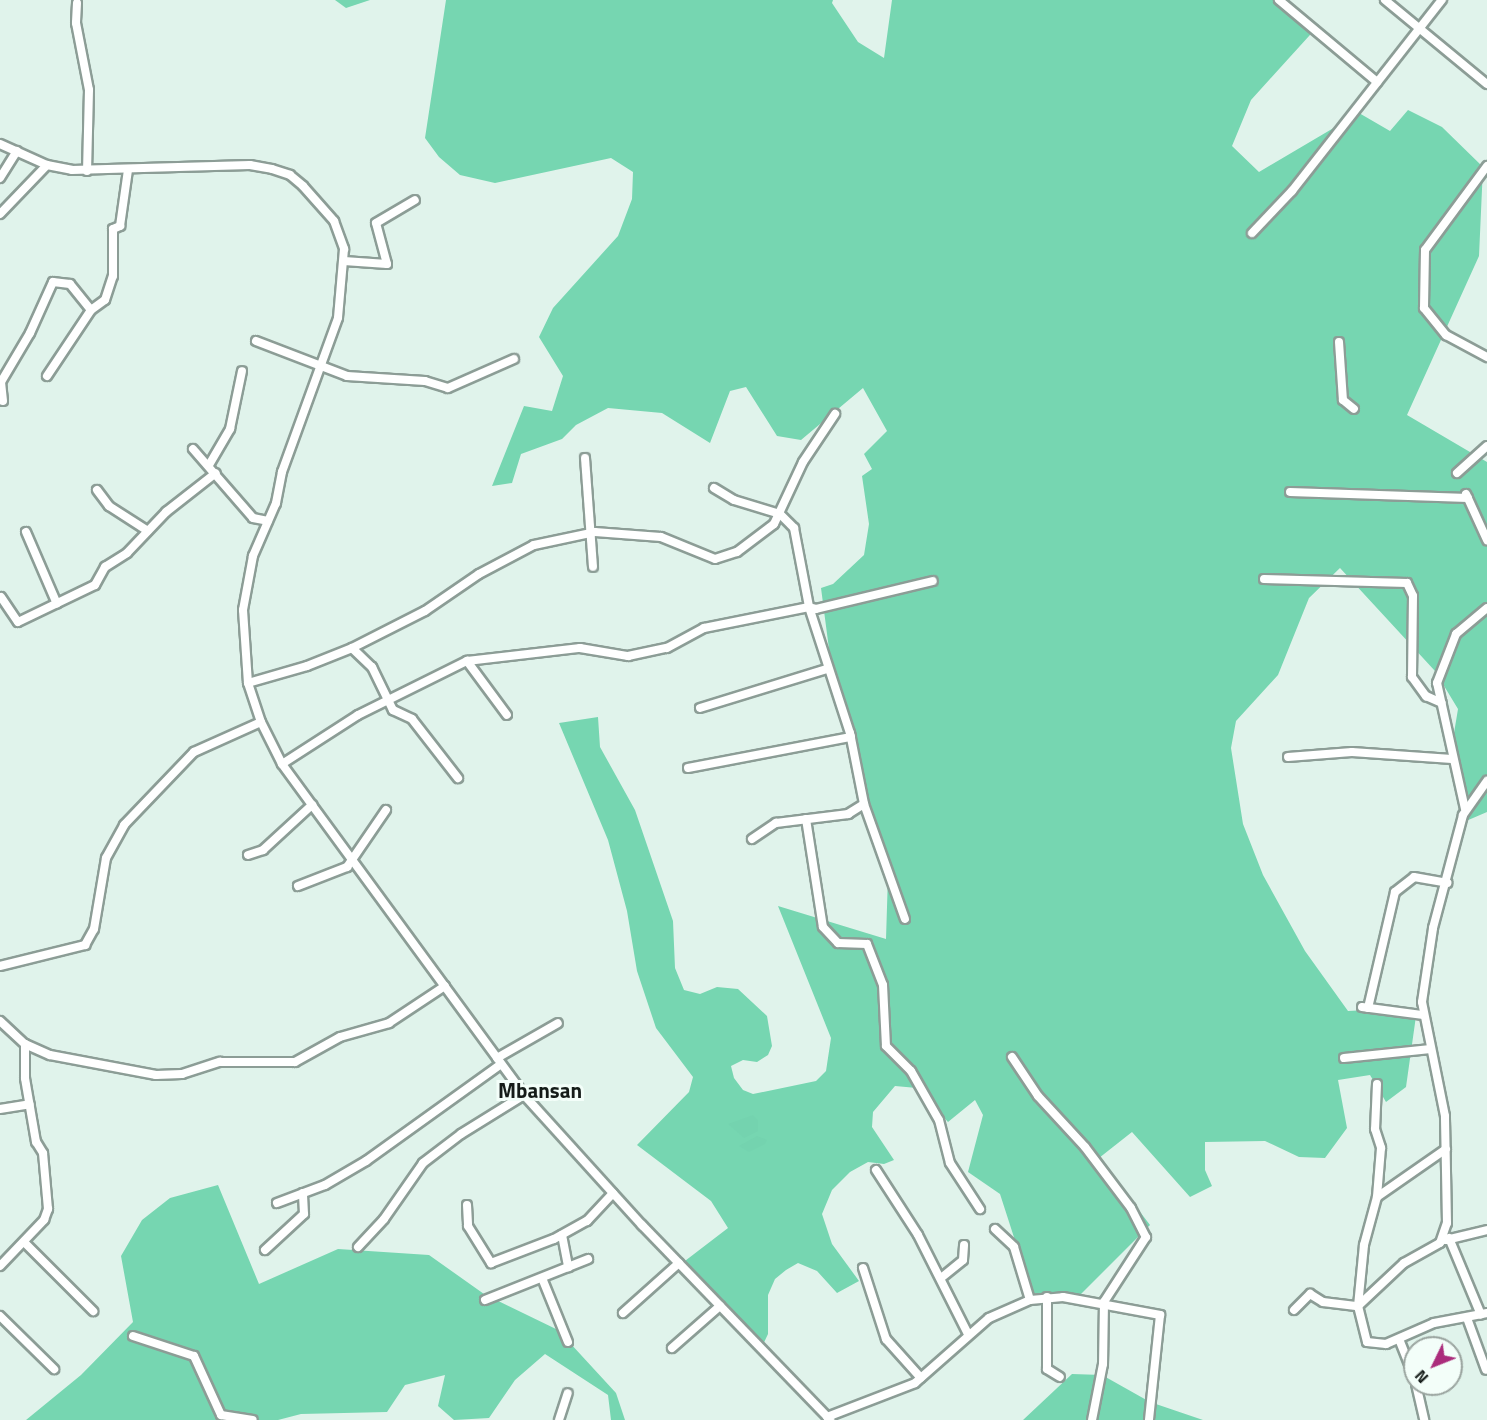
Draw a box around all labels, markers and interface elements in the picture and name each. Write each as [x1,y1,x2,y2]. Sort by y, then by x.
district label: Mbansan [498,1077,582,1103]
north arrow [1403,1336,1463,1396]
text: N [1409,1365,1434,1389]

